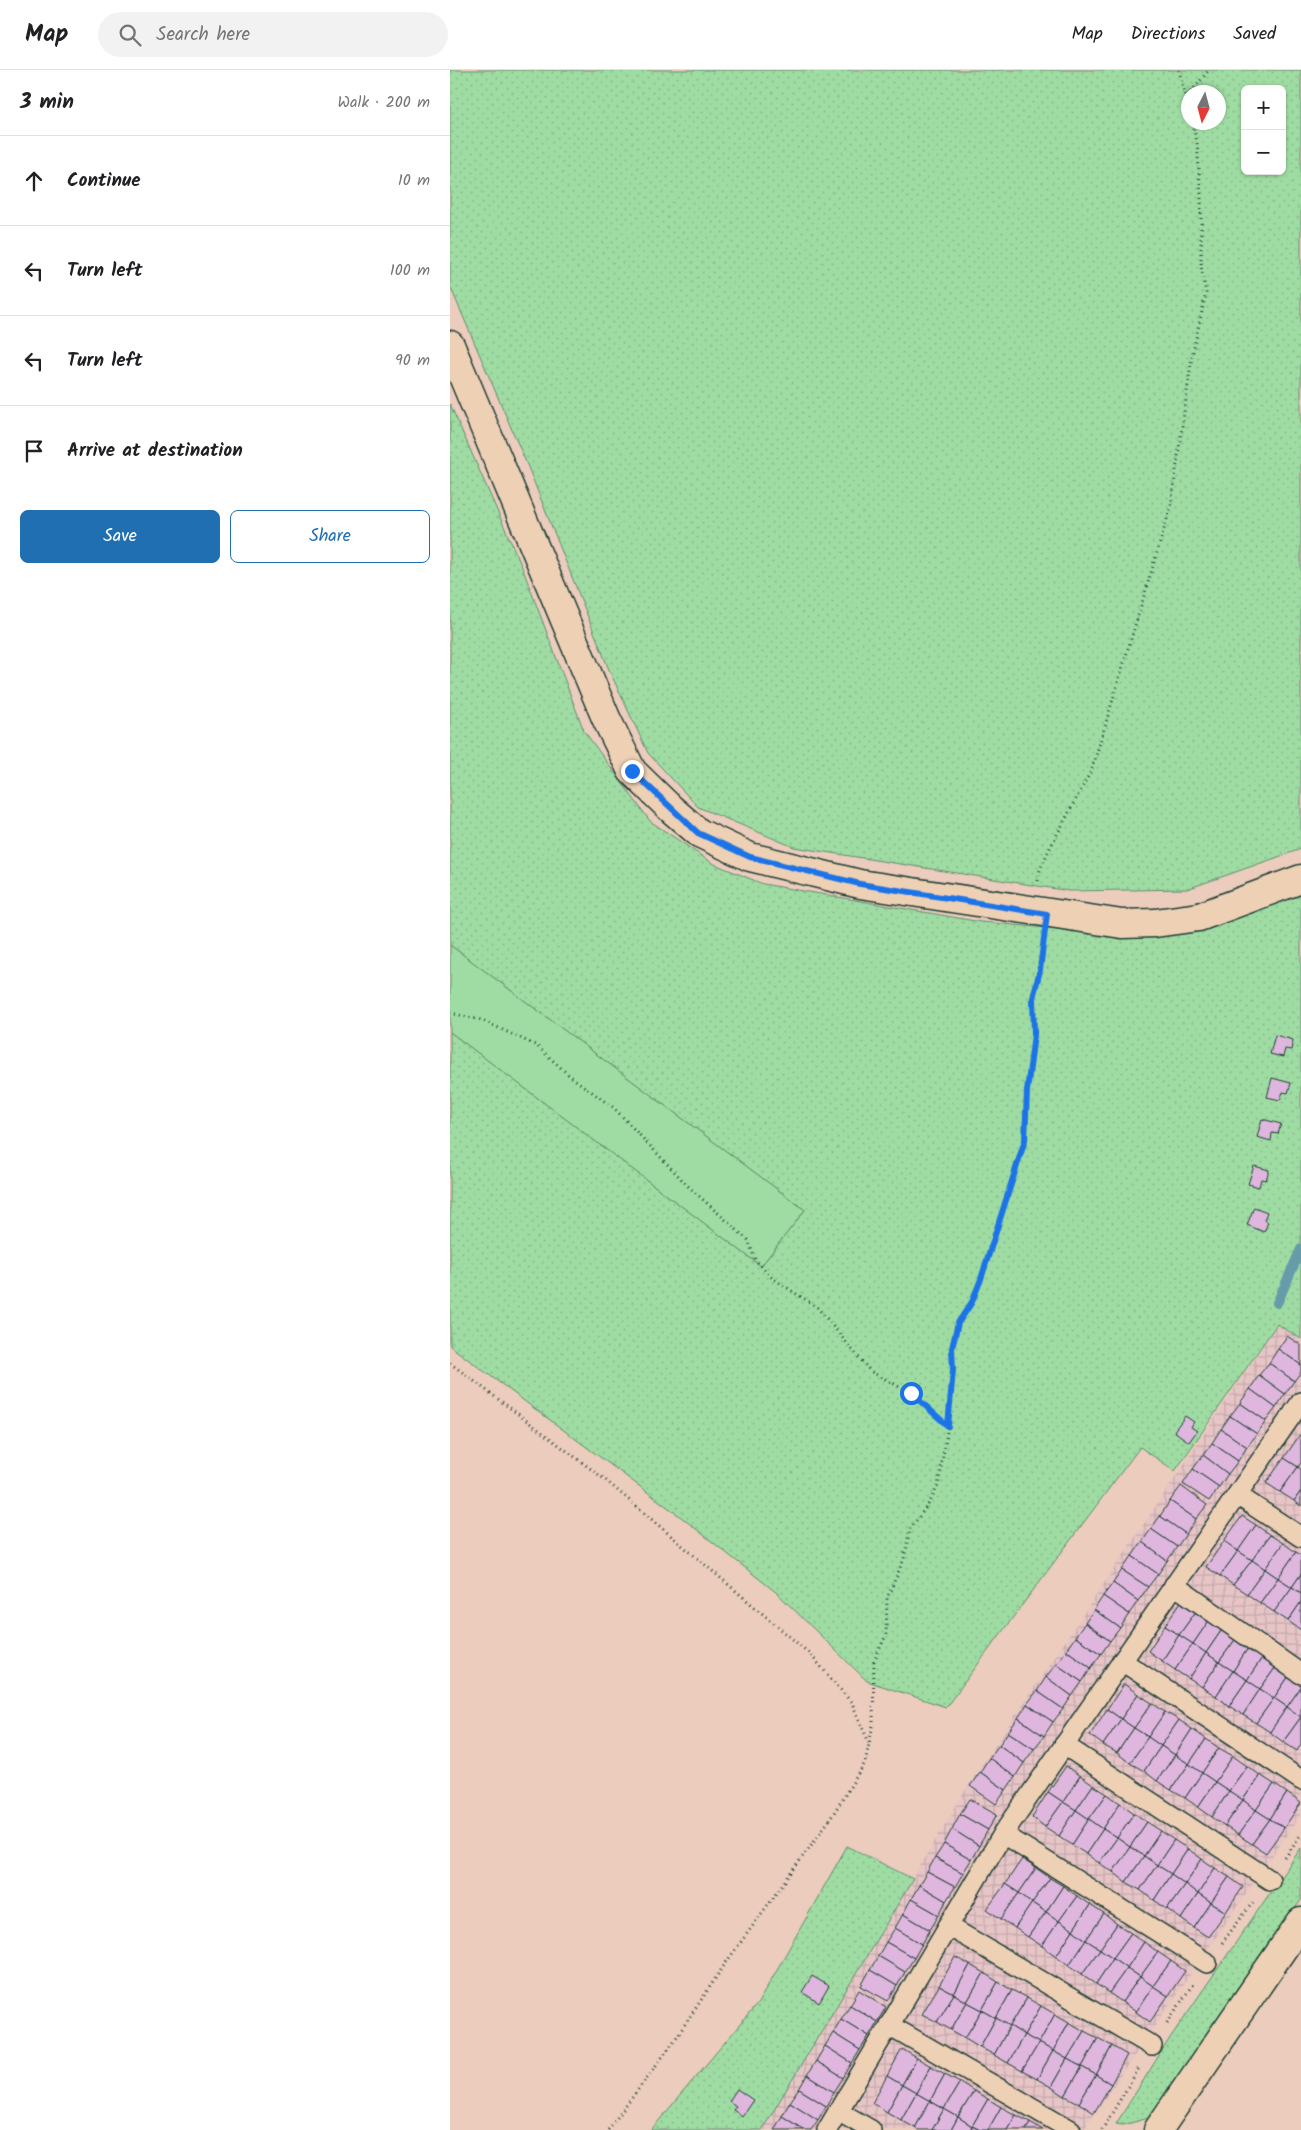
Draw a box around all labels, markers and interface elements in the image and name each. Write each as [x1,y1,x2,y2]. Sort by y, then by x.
search box [98,12,448,57]
text: Map [25,15,68,54]
text: Search here [156,20,250,50]
text: Map [1071,20,1103,49]
text: Directions [1131,20,1205,49]
text: Saved [1233,20,1276,49]
icon: search [116,21,144,49]
north arrow [1181,85,1226,130]
map controls [1241,85,1286,175]
button: + [1241,85,1286,130]
text: 3 min [20,86,74,119]
text: Walk · 200 m [337,90,430,115]
button: − [1241,130,1286,175]
text: Continue [67,166,140,196]
icon: ahead [20,167,48,195]
text: 10 m [398,168,430,193]
text: Turn left [67,256,142,286]
icon: left [20,257,48,285]
text: 100 m [390,258,430,283]
text: Turn left [67,346,142,376]
icon: left [20,347,48,375]
text: 90 m [395,348,430,373]
text: Arrive at destination [67,436,243,466]
icon: arrive [20,437,48,465]
button: Save [20,510,220,563]
button: Share [230,510,430,563]
route end [621,760,644,783]
route start [900,1382,923,1405]

